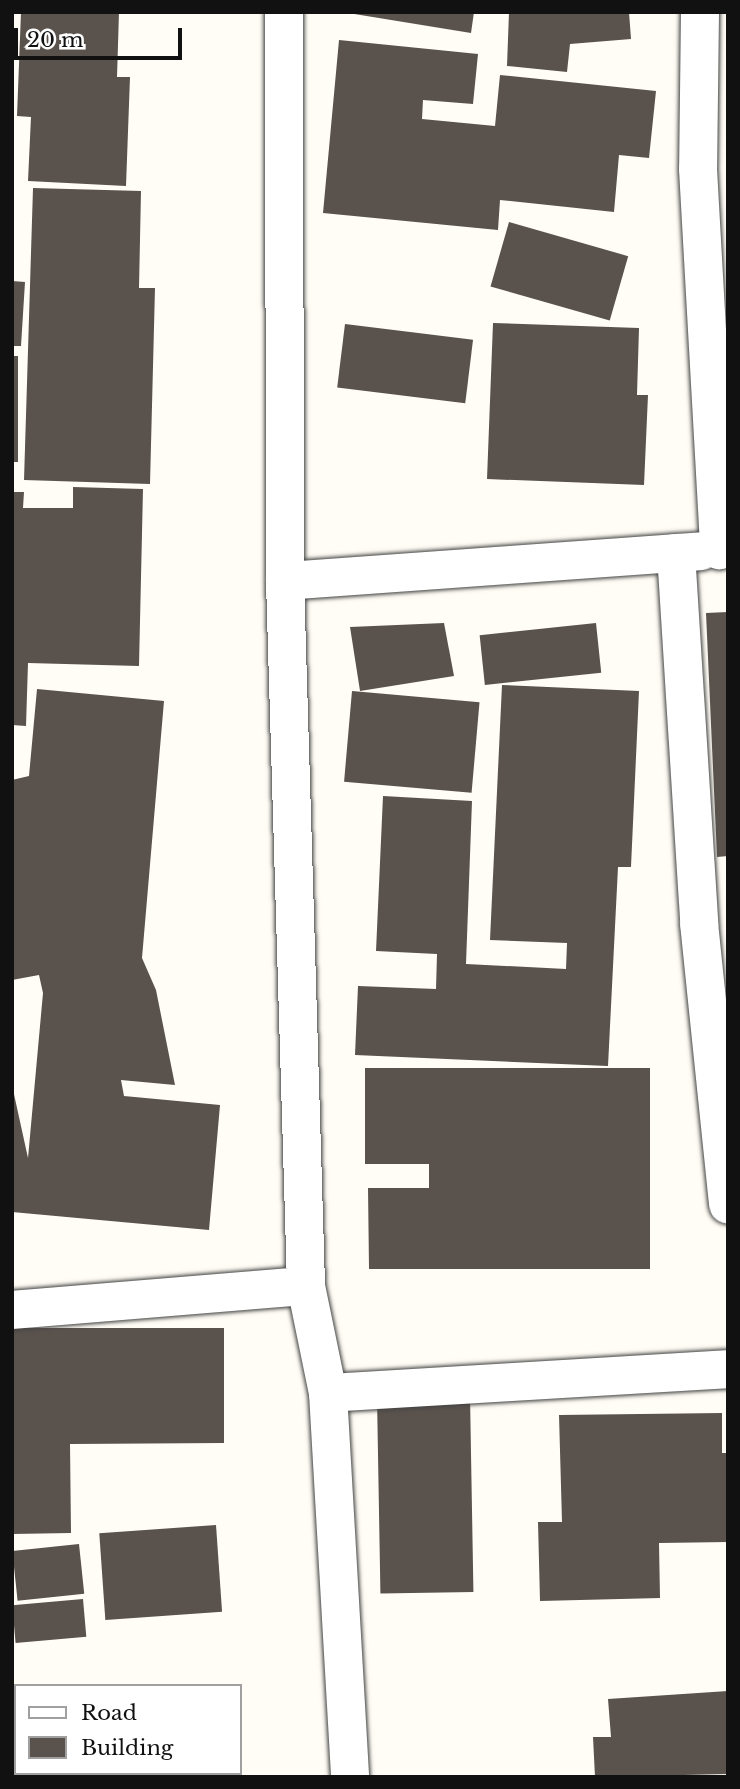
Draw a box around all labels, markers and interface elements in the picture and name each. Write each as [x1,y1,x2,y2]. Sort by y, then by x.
scale bar [18,14,186,58]
text: 20 m [27,27,84,53]
legend [14,1684,242,1775]
text: Road [81,1700,137,1726]
text: Building [81,1735,173,1761]

